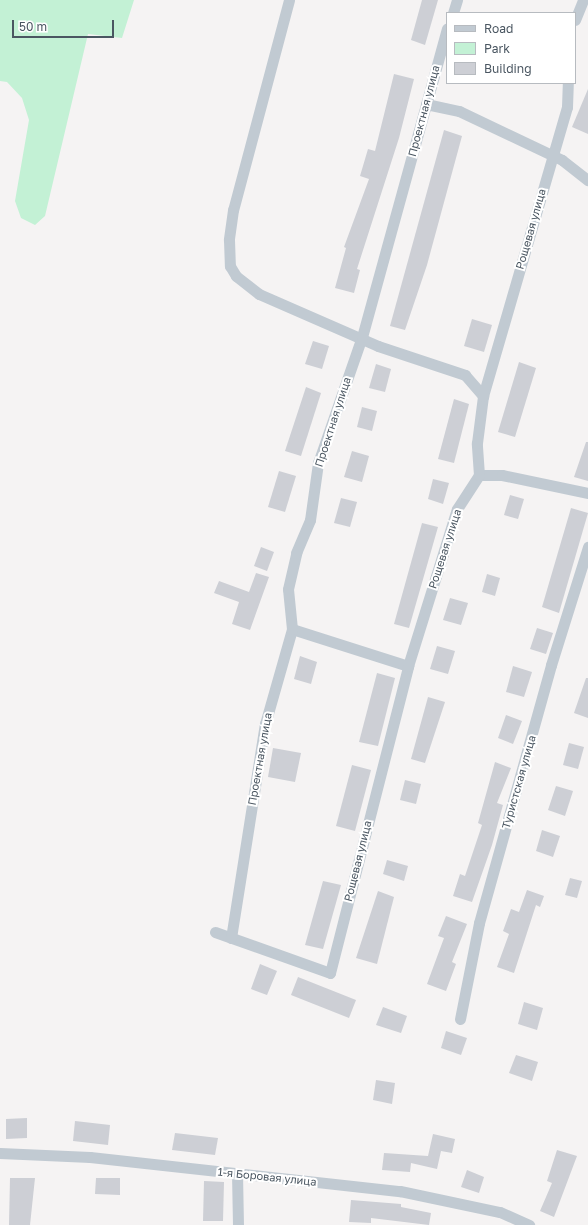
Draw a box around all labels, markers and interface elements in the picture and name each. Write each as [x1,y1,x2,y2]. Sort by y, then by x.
scale bar [14,12,116,38]
legend [446,12,576,84]
text: 50 m [19,19,47,34]
text: Road [484,21,513,36]
text: Park [484,41,510,56]
text: Building [484,61,532,76]
street label: Проектная улица [405,64,443,158]
street label: Рощевая улица [513,187,549,271]
street label: Проектная улица [312,375,354,469]
street label: Рощевая улица [426,507,464,591]
street label: Проектная улица [245,712,275,806]
street label: Туристская улица [499,734,539,830]
street label: Рощевая улица [342,819,374,903]
street label: 1-я Боровая улица [217,1165,317,1189]

